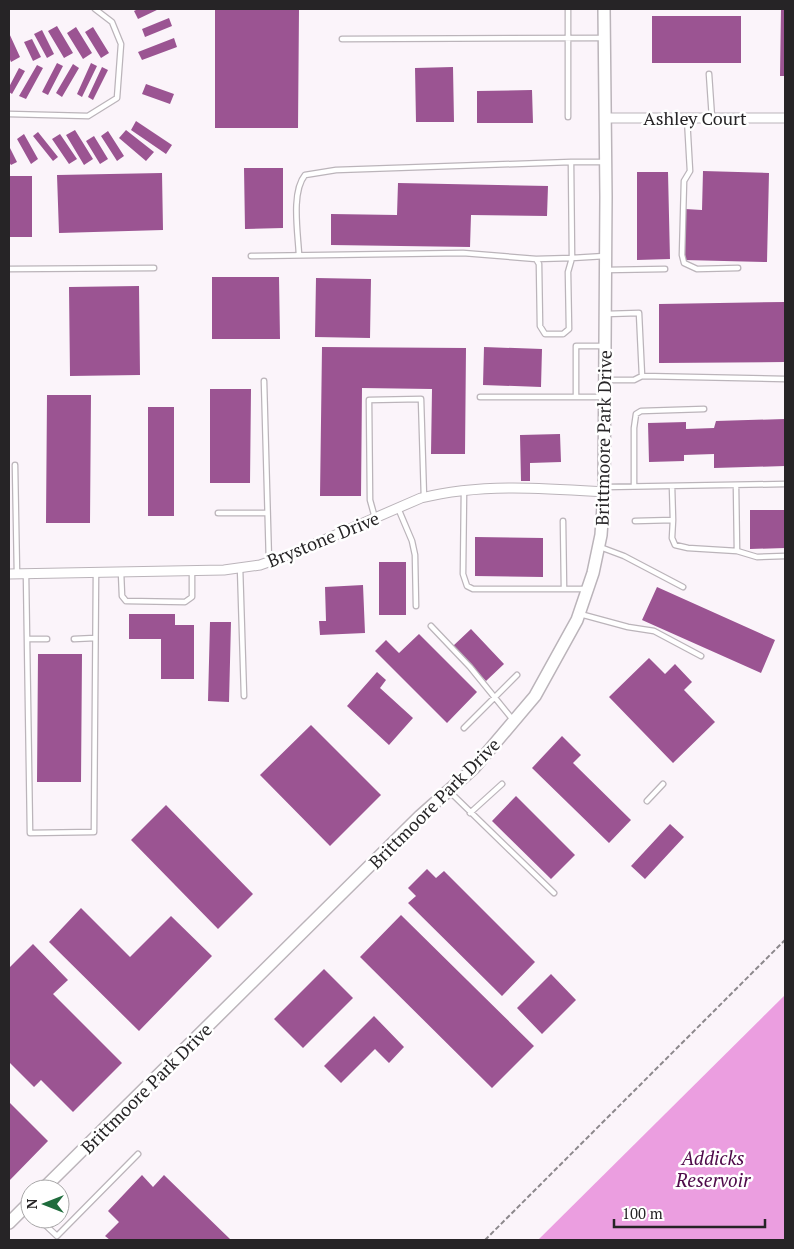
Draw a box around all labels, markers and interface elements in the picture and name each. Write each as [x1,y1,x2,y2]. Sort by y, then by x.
street label: Ashley Court [643,106,747,130]
street label: Brittmoore Park Drive [589,350,617,526]
street label: Brystone Drive [263,506,383,572]
street label: Brittmoore Park Drive [363,732,505,874]
street label: Brittmoore Park Drive [75,1017,217,1159]
water label: Addicks Reservoir [675,1145,751,1192]
north arrow [20,1179,70,1229]
scale bar [614,1196,765,1228]
text: N [22,1198,41,1209]
text: 100 m [622,1203,663,1223]

